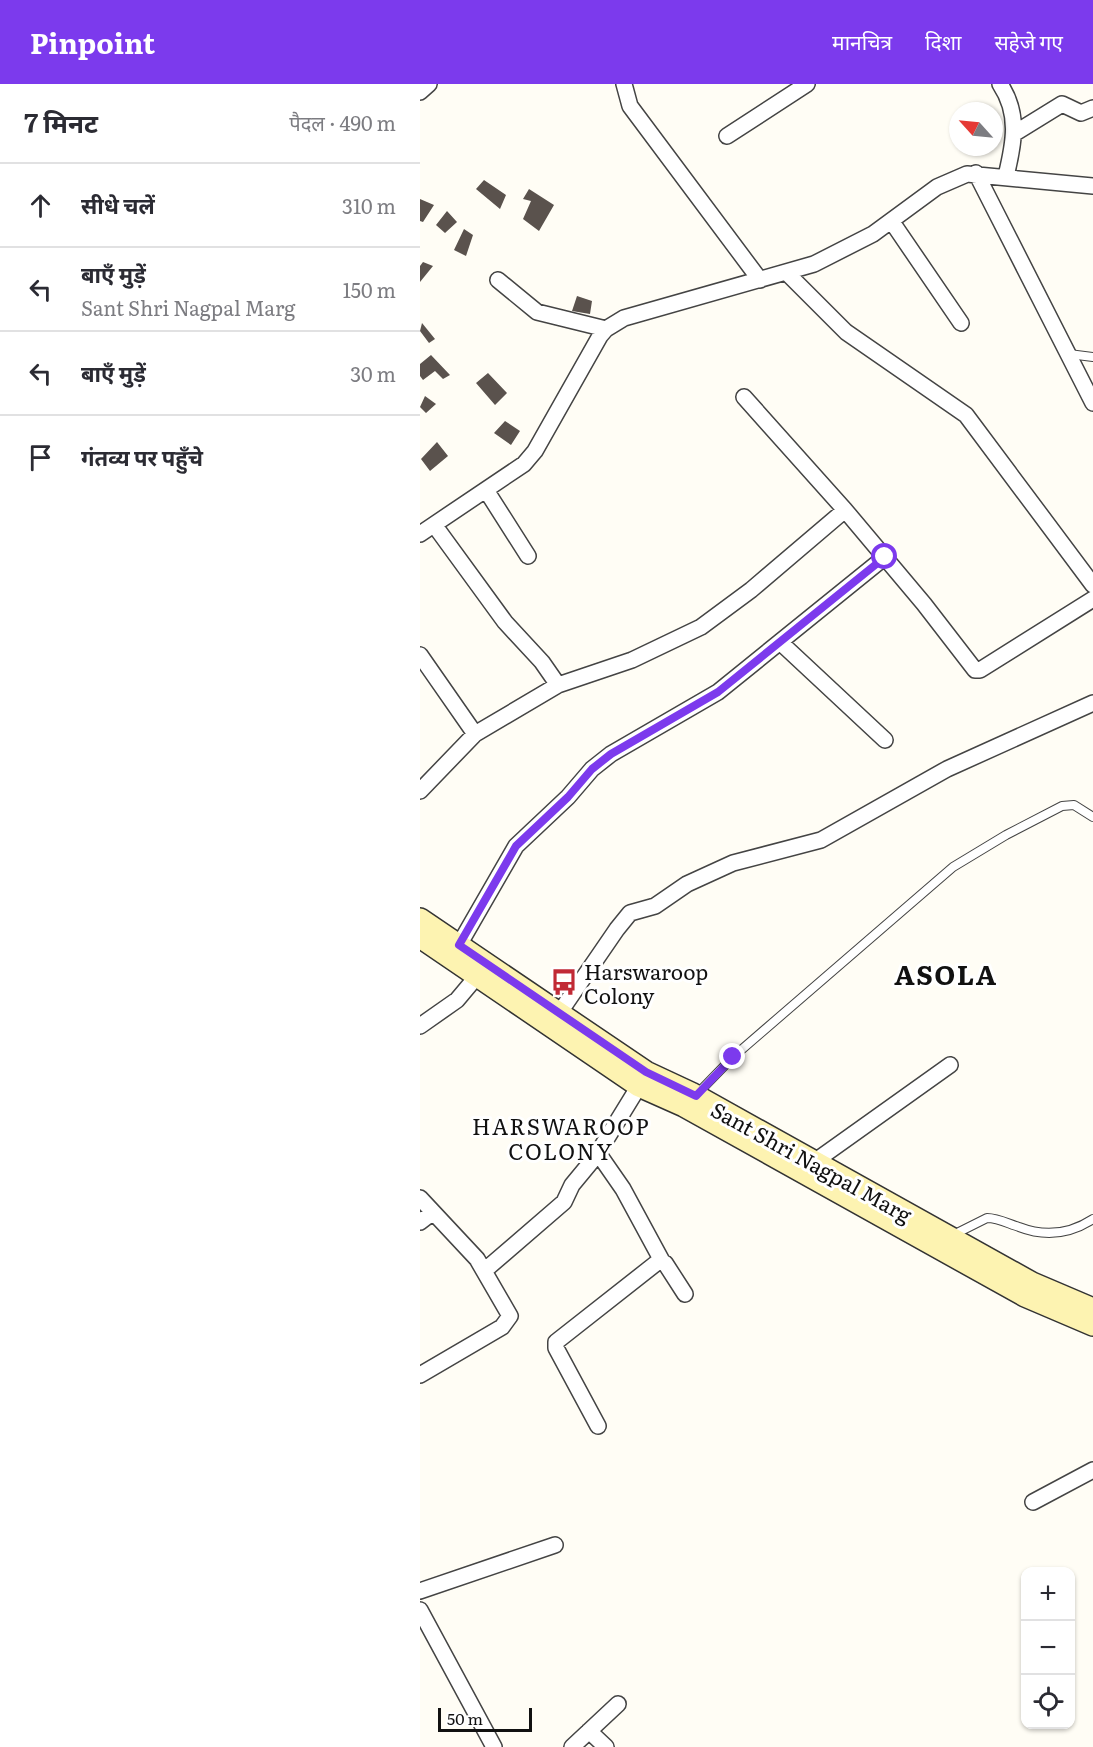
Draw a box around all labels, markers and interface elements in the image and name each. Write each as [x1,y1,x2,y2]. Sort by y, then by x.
text: Pinpoint [30,21,155,63]
text: मानचित्र [832,25,892,56]
text: दिशा [925,25,961,56]
text: सहेजे गए [994,25,1063,56]
text: 7 मिनट [24,102,98,141]
north arrow [949,102,1003,156]
text: पैदल · 490 m [289,107,396,137]
text: सीधे चलें [81,188,155,221]
icon: ahead [24,189,57,222]
text: 310 m [342,190,396,220]
text: बाएँ मुड़ें [81,257,146,290]
icon: left [24,273,57,306]
text: 150 m [343,274,396,304]
text: Sant Shri Nagpal Marg [81,292,296,322]
text: बाएँ मुड़ें [81,356,146,389]
icon: left [24,357,57,390]
text: 30 m [350,358,396,388]
text: गंतव्य पर पहुँचे [81,440,203,473]
icon: arrive [24,441,57,474]
route start [871,543,897,569]
district label: ASOLA [894,953,998,993]
place label: Harswaroop Colony [584,955,708,1010]
bus stop icon: Harswaroop Colony [549,967,579,997]
route end [719,1043,745,1069]
street label: Sant Shri Nagpal Marg [706,1093,918,1229]
district label: HARSWAROOP COLONY [472,1109,650,1167]
map controls [1021,1567,1075,1729]
button: + [1021,1567,1075,1621]
button: − [1021,1621,1075,1675]
button: locate [1021,1675,1075,1729]
scale bar [438,1705,532,1732]
text: 50 m [447,1706,483,1730]

